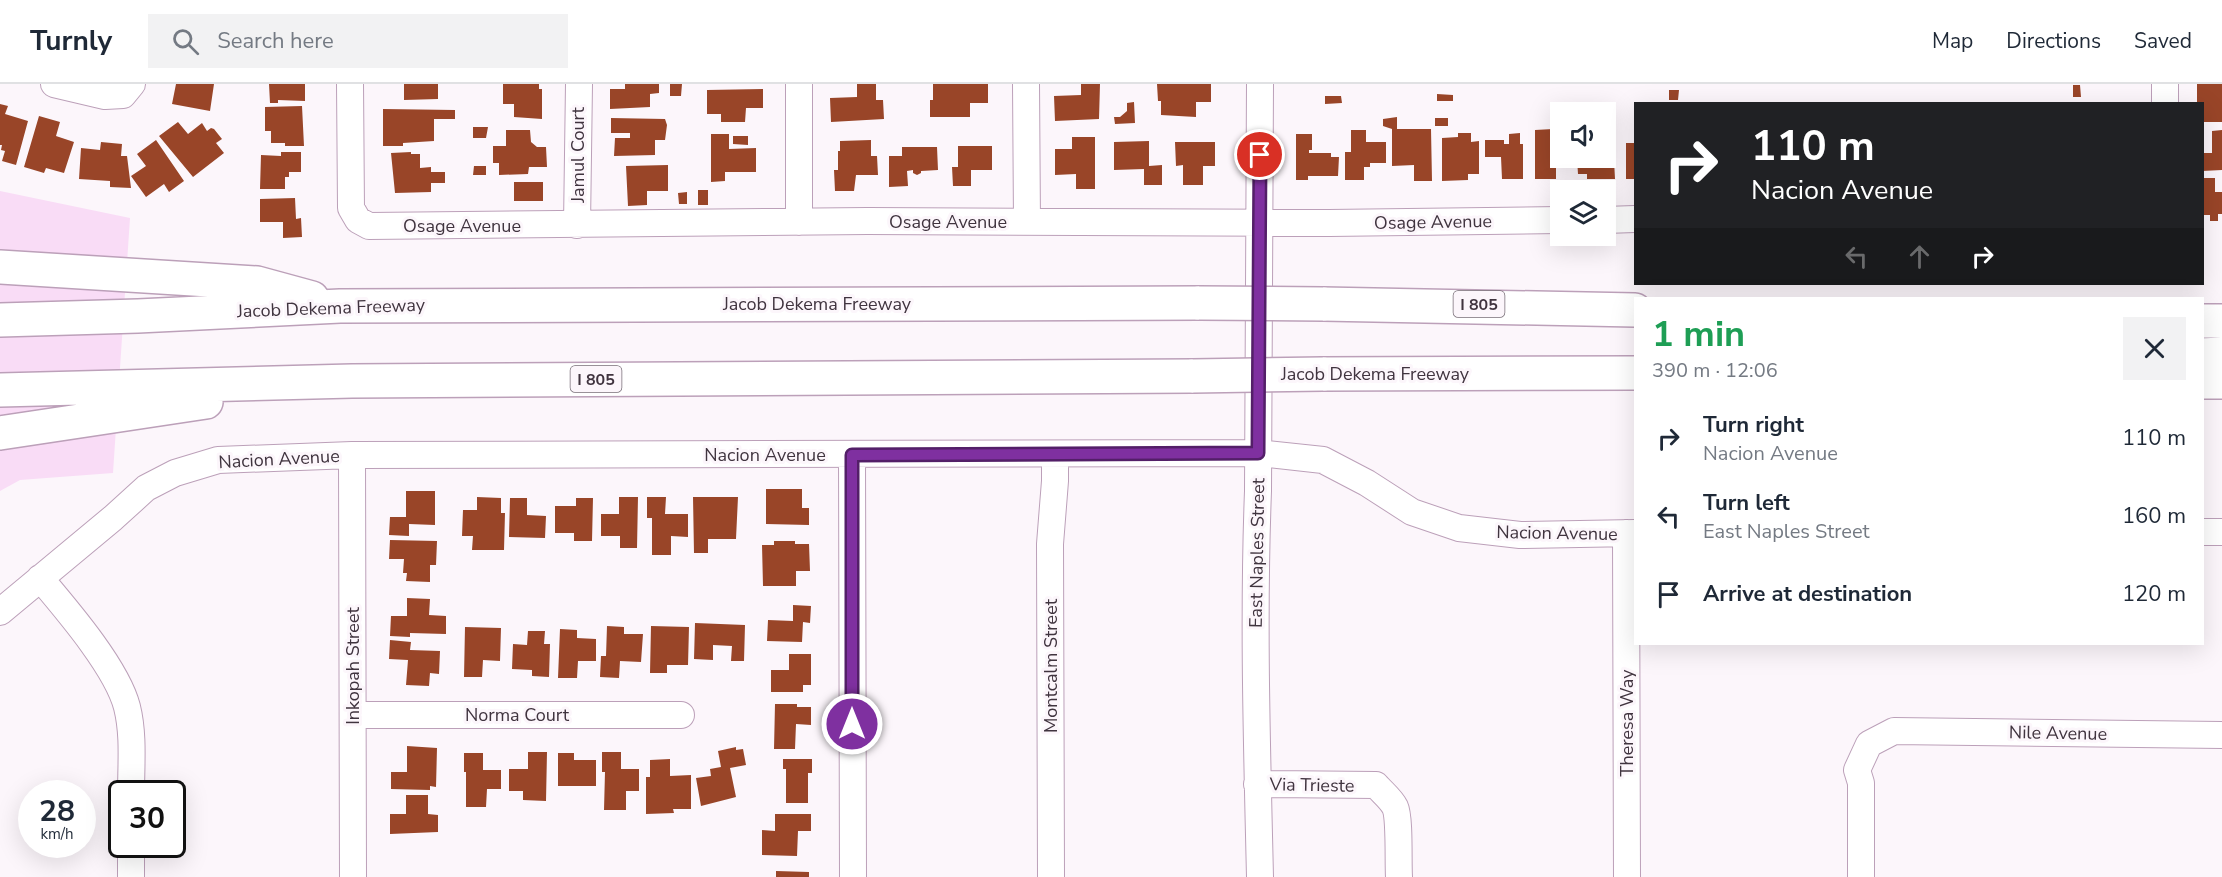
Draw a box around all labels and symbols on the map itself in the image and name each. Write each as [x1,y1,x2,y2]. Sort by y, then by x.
street label: Jamul Court [566,106,590,204]
pin [1234,129,1285,180]
street label: Osage Avenue [1374,209,1492,235]
street label: Osage Avenue [889,210,1007,234]
street label: Osage Avenue [403,214,521,238]
road number: I 805 [1454,291,1504,317]
street label: Jacob Dekema Freeway [722,292,912,316]
street label: Jacob Dekema Freeway [236,293,426,323]
street label: Jacob Dekema Freeway [1280,362,1470,386]
road number: I 805 [570,366,622,392]
street label: Nacion Avenue [704,443,826,467]
street label: Nacion Avenue [218,444,340,474]
street label: East Naples Street [1244,477,1270,628]
street label: Nacion Avenue [1496,520,1618,546]
street label: Montcalm Street [1039,598,1063,733]
street label: Inkopah Street [341,606,365,725]
street label: Theresa Way [1615,669,1639,776]
position arrow [820,692,884,756]
street label: Norma Court [465,703,570,727]
street label: Nile Avenue [2009,720,2107,746]
street label: Via Trieste [1268,772,1355,798]
speed limit sign: 30 [108,780,186,858]

